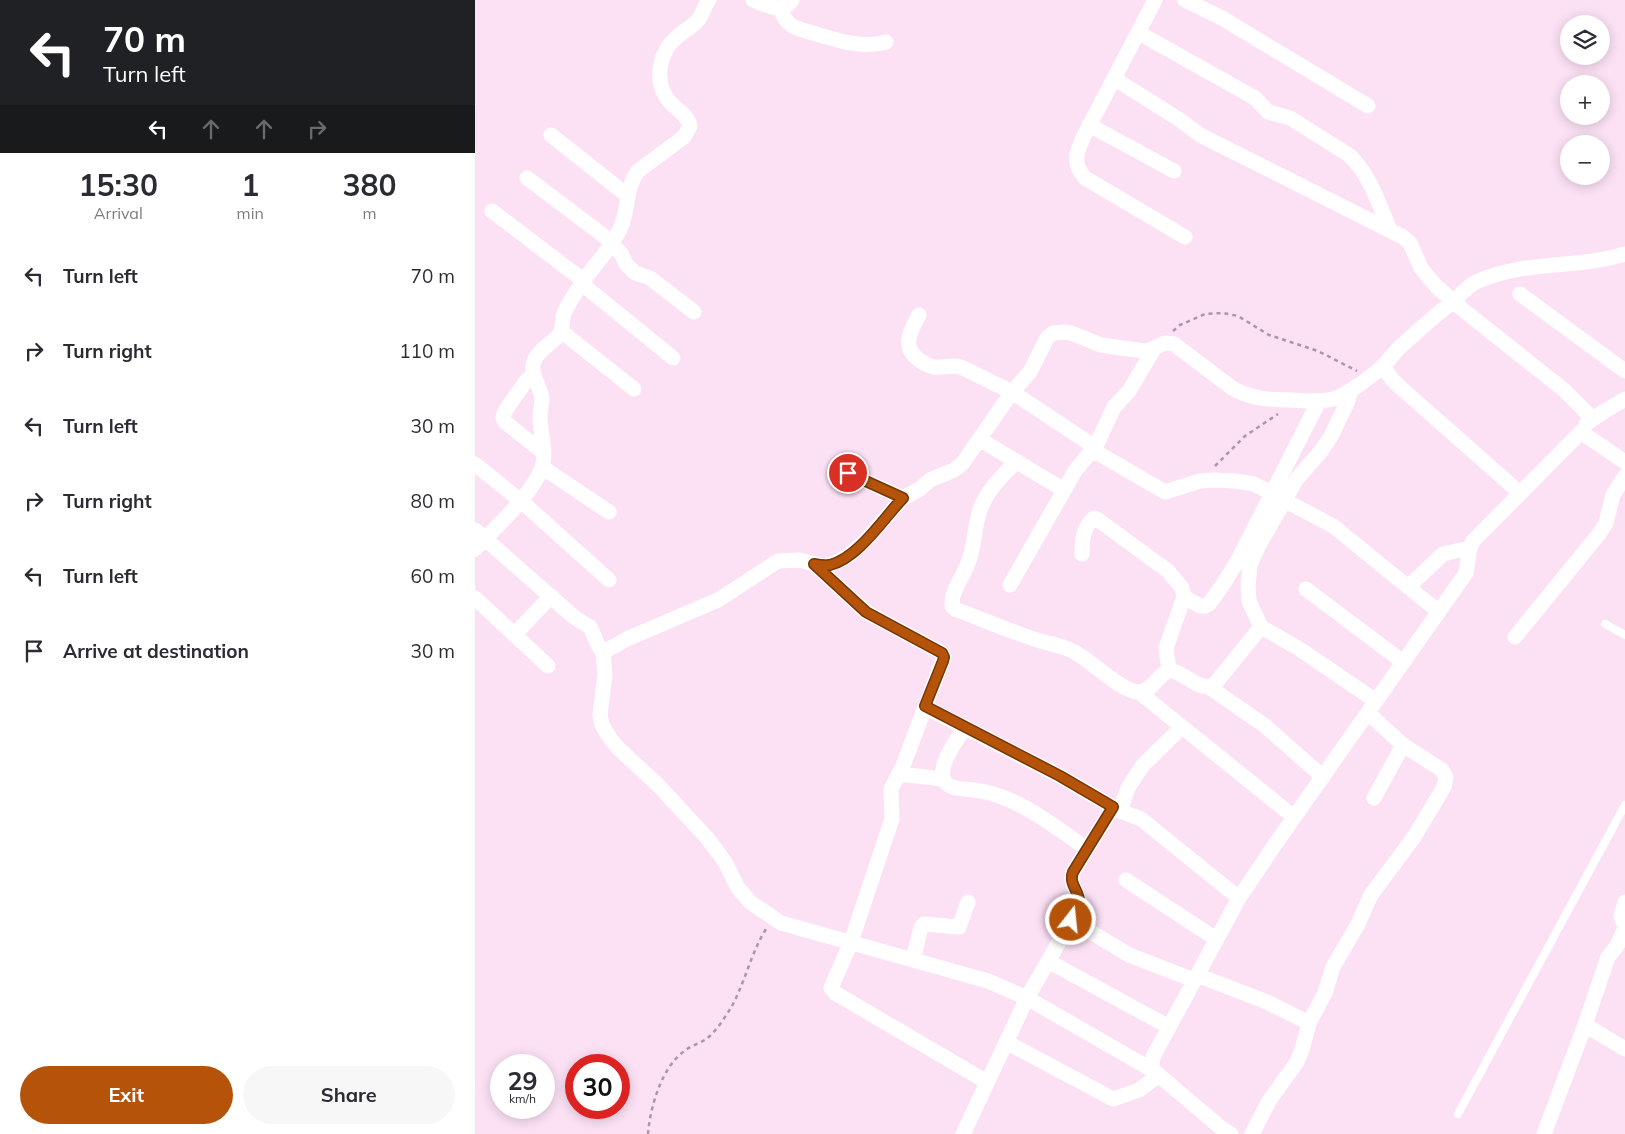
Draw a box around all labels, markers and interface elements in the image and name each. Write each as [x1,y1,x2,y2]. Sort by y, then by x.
map controls [1560,15,1610,185]
button: layers [1560,15,1610,65]
text: 70 m [103,17,186,61]
icon: left [20,20,85,85]
text: Turn left [103,60,186,88]
button: + [1560,75,1610,125]
icon: left [144,115,172,143]
icon: ahead [197,115,225,143]
icon: ahead [250,115,278,143]
icon: right [303,115,331,143]
button: − [1560,135,1610,185]
text: 15:30 [79,166,158,204]
text: 1 [241,166,259,204]
text: 380 [342,166,396,204]
text: Arrival [94,203,143,223]
text: min [237,203,264,223]
text: m [362,203,376,223]
icon: left [20,262,48,290]
text: Turn left [63,264,138,288]
text: 70 m [411,264,455,288]
icon: right [20,337,48,365]
text: Turn right [63,339,152,363]
text: 110 m [399,339,455,363]
icon: left [20,412,48,440]
text: Turn left [63,414,138,438]
text: 30 m [411,414,455,438]
pin [827,452,869,494]
icon: arrive [834,459,862,487]
icon: right [20,487,48,515]
text: Turn right [63,489,152,513]
text: 80 m [411,489,455,513]
icon: left [20,562,48,590]
text: Turn left [63,564,138,588]
text: 60 m [411,564,455,588]
icon: arrive [20,637,48,665]
text: Arrive at destination [63,639,249,663]
text: 30 m [411,639,455,663]
position arrow [1044,893,1096,945]
speed limit sign: 30 [565,1054,630,1119]
text: 29 [507,1065,538,1096]
button: Exit [20,1066,233,1124]
button: Share [243,1066,455,1124]
text: km/h [509,1091,536,1106]

